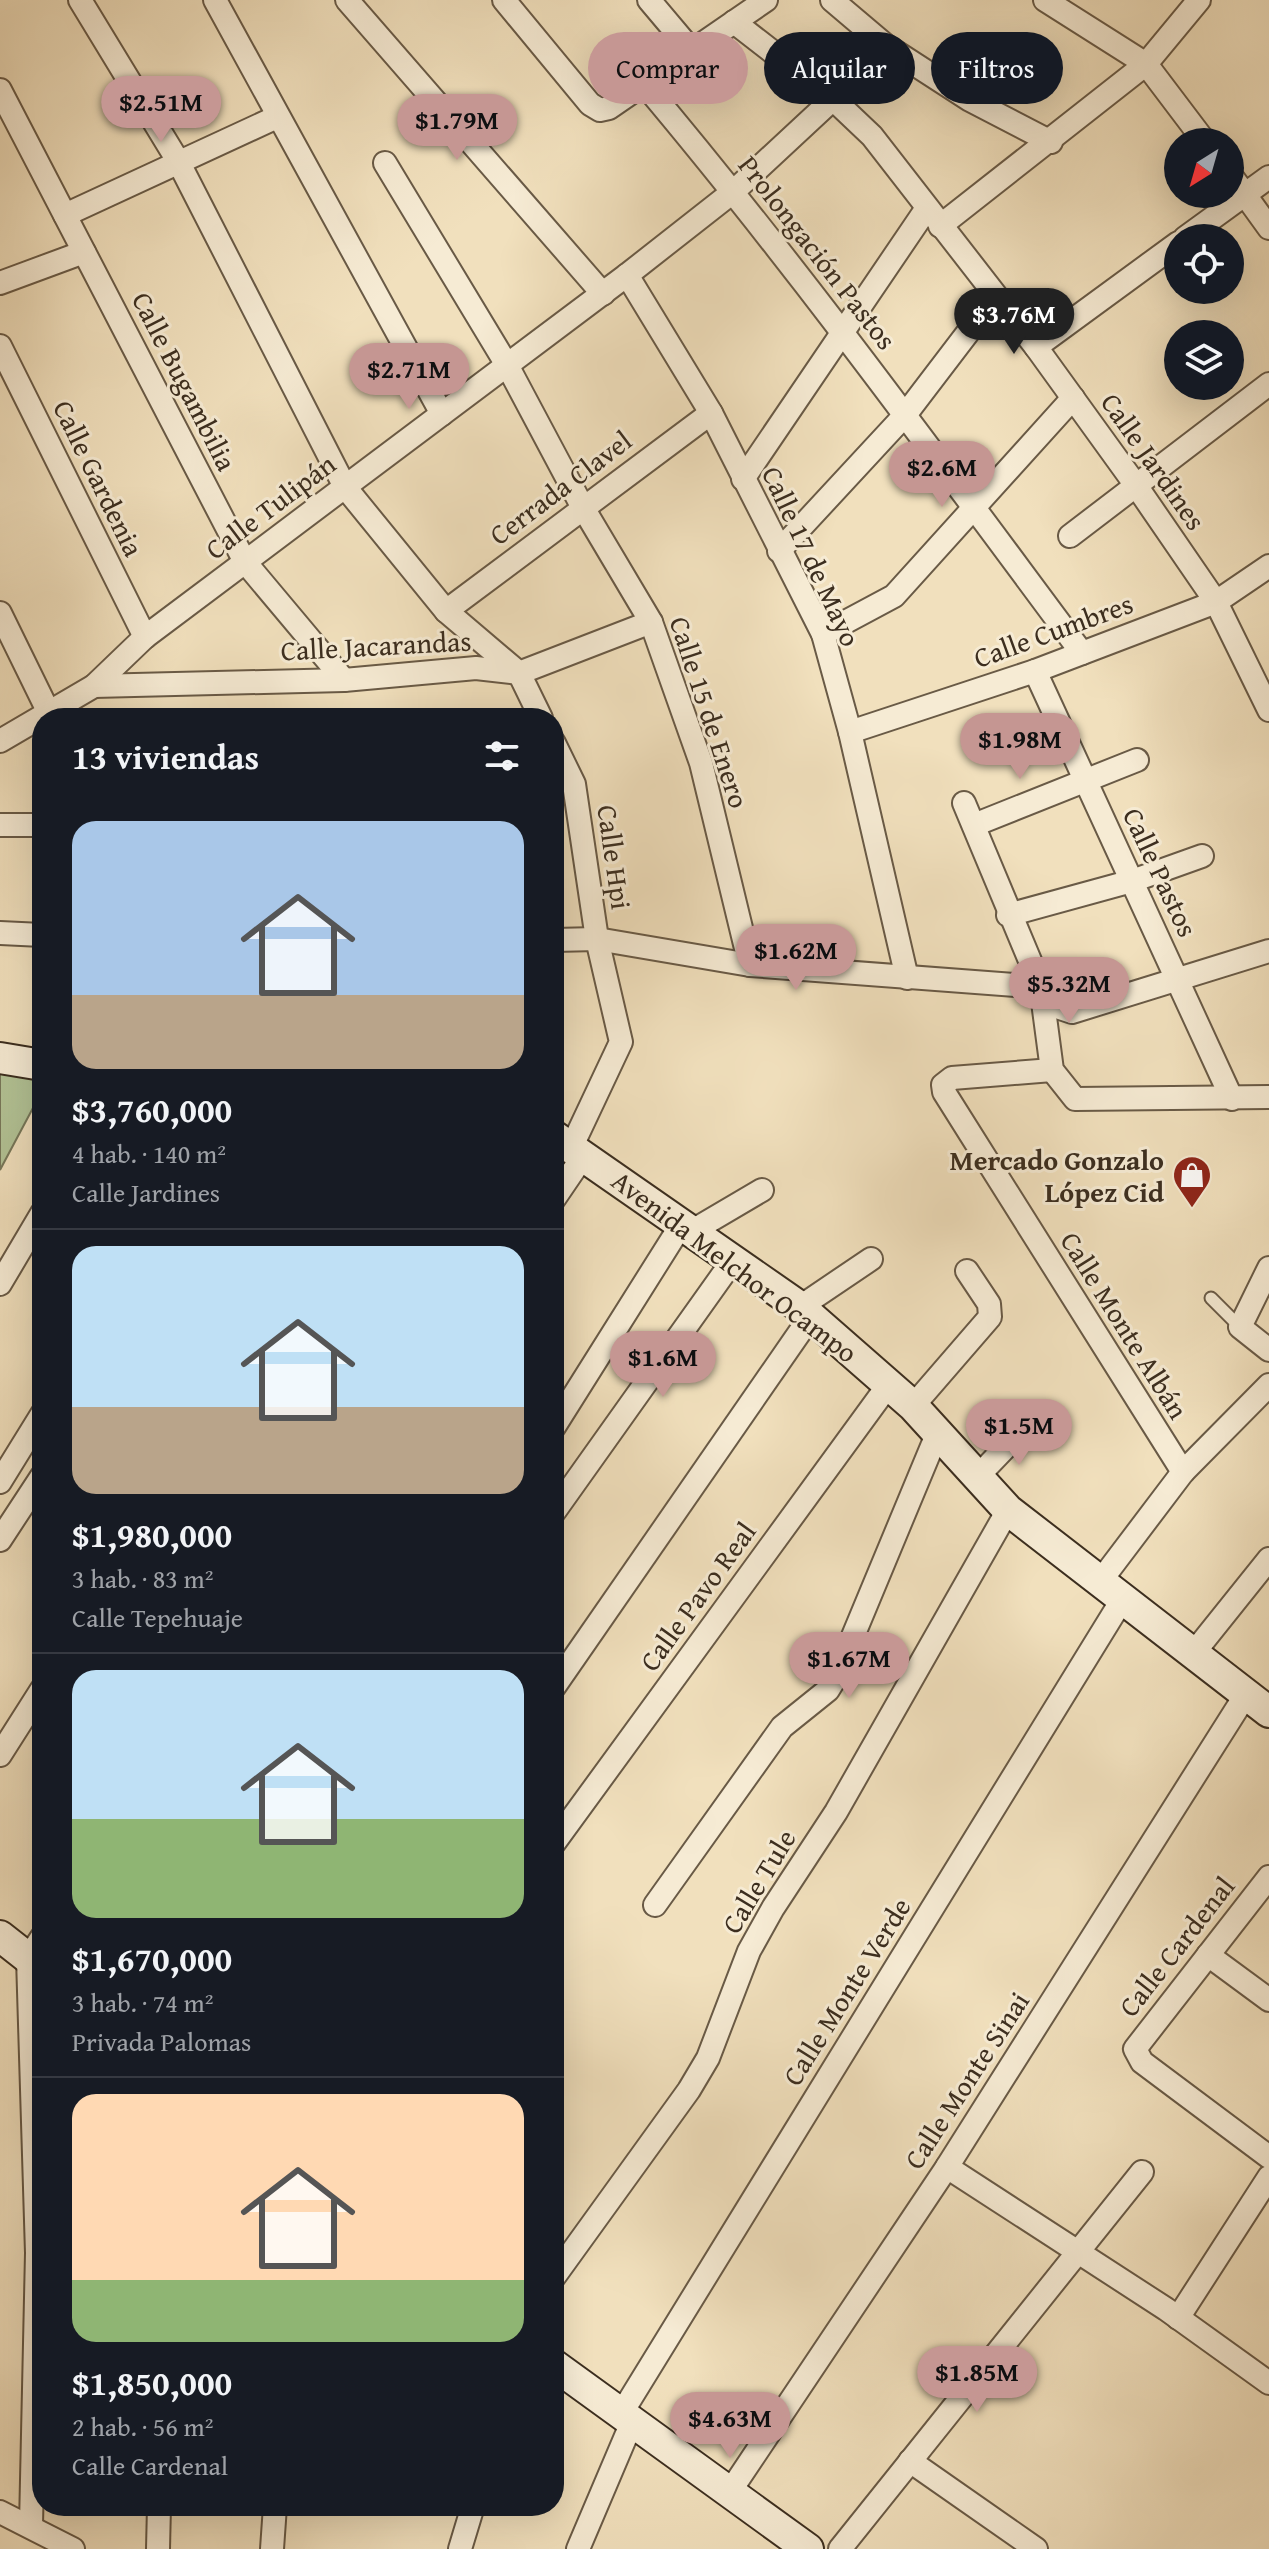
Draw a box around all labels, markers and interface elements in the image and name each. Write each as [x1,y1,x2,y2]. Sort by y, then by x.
chip: Comprar [588,32,748,104]
chip: Alquilar [764,32,915,104]
chip: Filtros [931,32,1063,104]
pin: $2.51M [96,76,226,144]
text: $2.51M [119,82,203,121]
pin: $1.79M [392,94,522,162]
text: $1.79M [415,100,499,139]
north arrow [1164,128,1244,208]
map controls [1164,128,1244,400]
street label: Prolongación Pastos [729,146,907,358]
button: locate [1164,224,1244,304]
street label: Calle Bugambilia [122,284,248,478]
pin: $3.76M [949,288,1079,356]
text: $3.76M [972,294,1056,333]
button: layers [1164,320,1244,400]
pin: $2.71M [344,343,474,411]
text: $2.71M [367,349,451,388]
street label: Calle Jardines [1091,384,1217,538]
street label: Calle Gardenia [43,393,155,564]
street label: Cerrada Clavel [480,420,640,554]
pin: $2.6M [886,441,998,509]
street label: Calle Tulipán [196,443,344,569]
text: $2.6M [907,447,977,486]
street label: Calle 17 de Mayo [752,459,872,653]
street label: Calle Cumbres [968,582,1138,678]
street label: Calle 15 de Enero [660,611,760,813]
street label: Calle Jacarandas [280,620,472,670]
pin: $1.98M [955,713,1085,781]
text: $1.98M [978,719,1062,758]
text: 13 viviendas [72,732,259,781]
icon: filters [480,734,524,778]
street label: Calle Pastos [1113,801,1209,943]
street label: Calle Hpi [587,802,643,912]
icon: home [226,873,370,1017]
pin: $1.62M [731,924,861,992]
text: $1.62M [754,930,838,969]
pin: $5.32M [1004,957,1134,1025]
text: $5.32M [1027,963,1111,1002]
text: $3,760,000 [72,1085,232,1134]
text: 4 hab. · 140 m² [72,1134,226,1173]
place label: Mercado Gonzalo López Cid [950,1139,1165,1212]
shop icon: Mercado Gonzalo López Cid [1171,1154,1213,1209]
street label: Avenida Melchor Ocampo [603,1160,867,1372]
text: Calle Jardines [72,1173,220,1212]
street label: Calle Monte Albán [1051,1223,1199,1427]
icon: home [226,1298,370,1442]
pin: $1.6M [607,1331,719,1399]
text: $1.6M [628,1337,698,1376]
pin: $1.5M [963,1399,1075,1467]
text: $1.5M [984,1405,1054,1444]
text: $1,980,000 [72,1510,232,1559]
street label: Calle Pavo Real [629,1513,765,1679]
text: 3 hab. · 83 m² [72,1559,213,1598]
text: Calle Tepehuaje [72,1598,243,1637]
pin: $1.67M [784,1632,914,1700]
text: $1.67M [807,1638,891,1677]
icon: home [226,1722,370,1866]
street label: Calle Tule [711,1821,805,1941]
street label: Calle Cardenal [1108,1867,1244,2025]
street label: Calle Monte Verde [772,1889,920,2093]
text: $1,670,000 [72,1934,232,1983]
text: 3 hab. · 74 m² [72,1983,213,2022]
street label: Calle Monte Sinai [893,1983,1039,2177]
text: Privada Palomas [72,2022,251,2061]
icon: home [226,2146,370,2290]
pin: $1.85M [912,2346,1042,2414]
text: $1.85M [935,2352,1019,2391]
text: $1,850,000 [72,2358,232,2407]
pin: $4.63M [665,2392,795,2460]
text: $4.63M [688,2398,772,2437]
text: 2 hab. · 56 m² [72,2407,213,2446]
text: Calle Cardenal [72,2446,228,2485]

